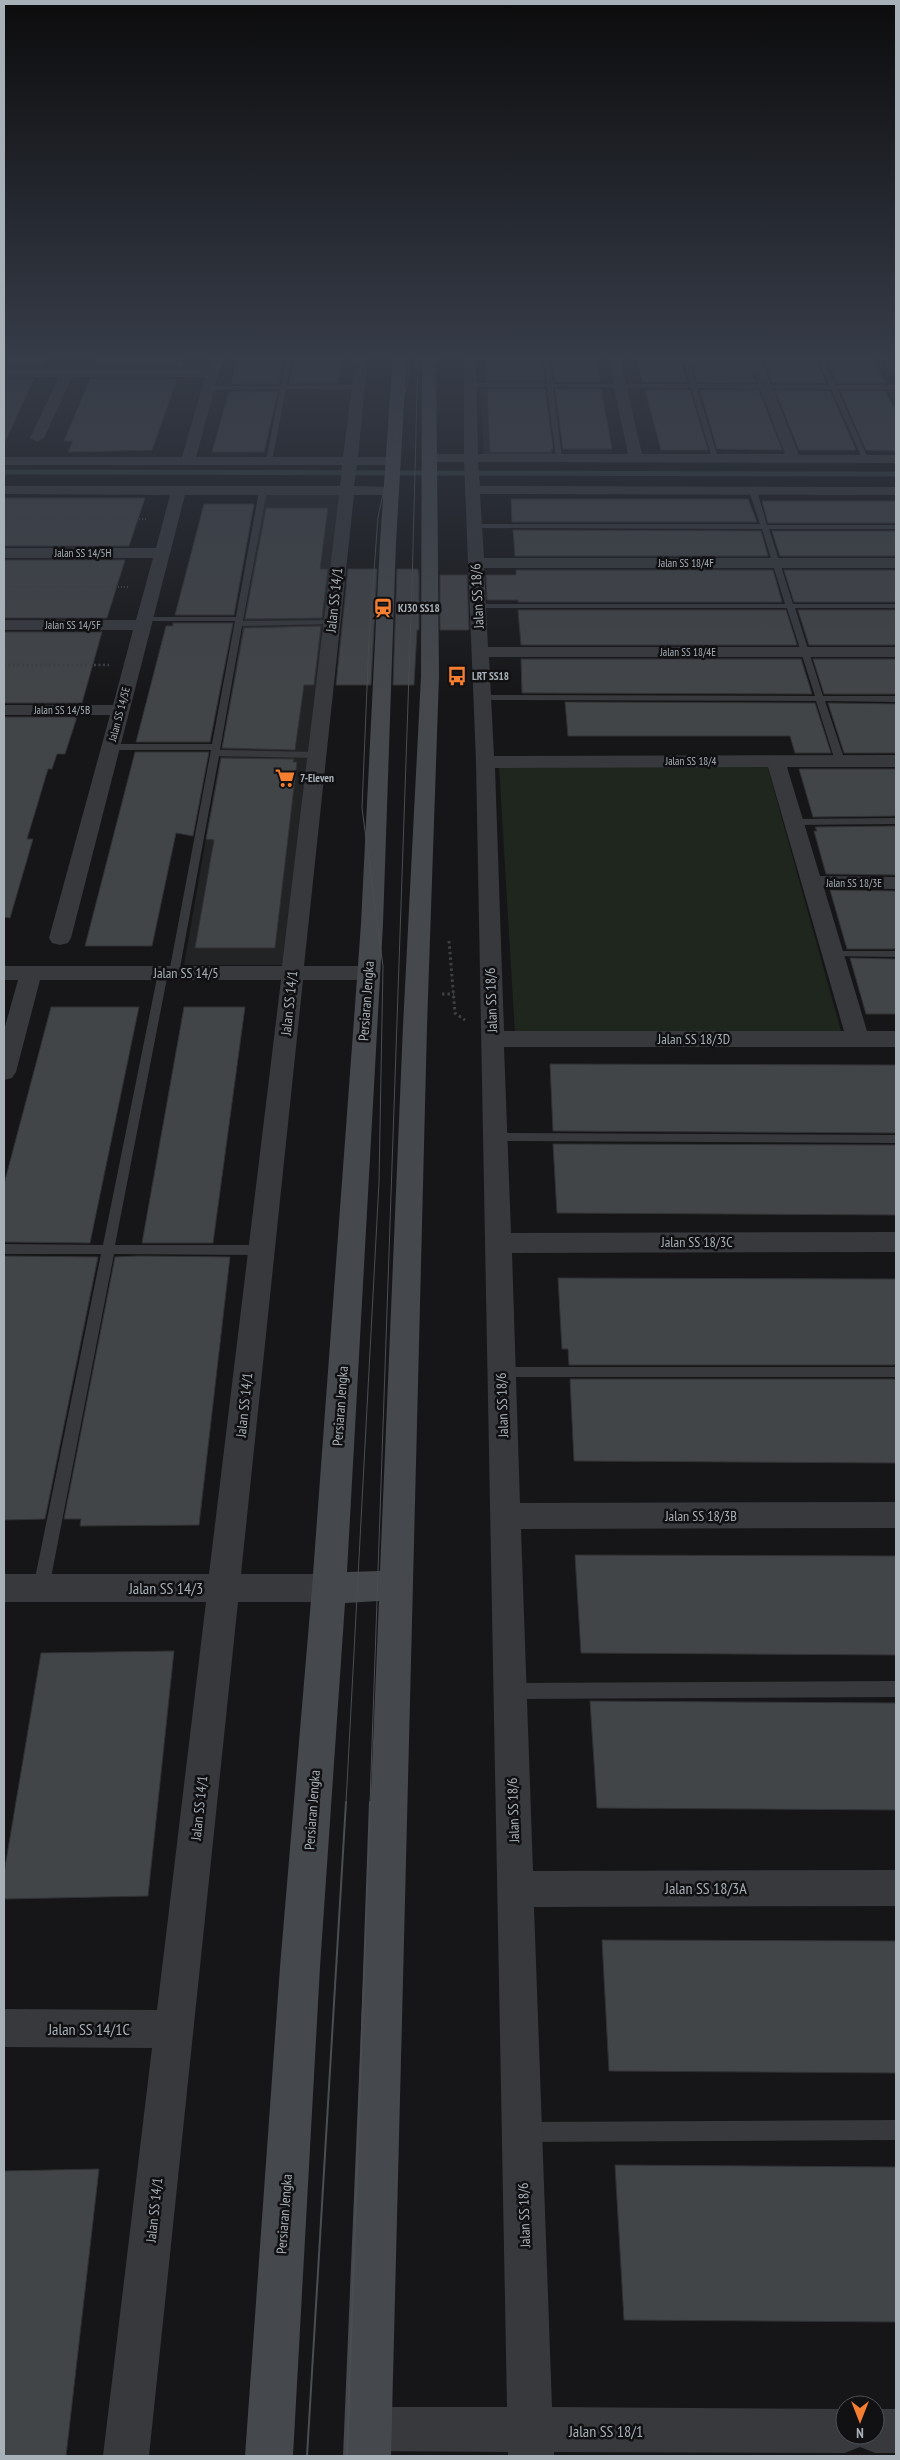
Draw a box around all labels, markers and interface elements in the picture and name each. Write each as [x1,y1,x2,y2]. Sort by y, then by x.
street label: Jalan SS 14/5H [54,546,112,560]
street label: Jalan SS 18/4F [657,556,714,570]
street label: Jalan SS 18/6 [466,563,488,630]
street label: Jalan SS 14/1 [322,567,346,634]
station icon: KJ30 SS18 [372,597,394,619]
place label: KJ30 SS18 [398,601,440,615]
street label: Jalan SS 14/5F [44,618,101,632]
street label: Jalan SS 18/4E [659,645,716,659]
bus stop icon: LRT SS18 [446,665,468,687]
place label: LRT SS18 [472,669,509,683]
street label: Jalan SS 14/5E [105,685,133,744]
street label: Jalan SS 14/5B [33,703,90,717]
street label: Jalan SS 18/4 [664,754,717,768]
supermarket icon: 7-Eleven [274,767,296,789]
place label: 7-Eleven [300,771,334,785]
street label: Jalan SS 18/3E [825,876,882,890]
street label: Persiaran Jengka [354,961,378,1041]
street label: Jalan SS 14/5 [153,964,218,982]
street label: Jalan SS 18/6 [481,967,501,1034]
street label: Jalan SS 14/1 [277,970,301,1037]
street label: Jalan SS 18/3D [657,1030,730,1048]
street label: Jalan SS 18/3C [660,1233,733,1251]
street label: Persiaran Jengka [328,1366,352,1446]
street label: Jalan SS 14/1 [232,1372,256,1439]
street label: Jalan SS 18/6 [492,1372,512,1439]
street label: Jalan SS 18/3B [664,1507,737,1525]
street label: Jalan SS 14/3 [128,1578,203,1598]
street label: Persiaran Jengka [300,1770,324,1850]
street label: Jalan SS 14/1 [187,1775,211,1842]
street label: Jalan SS 18/6 [503,1777,523,1844]
street label: Jalan SS 18/3A [664,1878,747,1898]
street label: Jalan SS 14/1C [47,2019,130,2039]
street label: Persiaran Jengka [272,2174,296,2254]
street label: Jalan SS 14/1 [142,2177,166,2244]
street label: Jalan SS 18/6 [514,2182,534,2249]
north arrow [835,2395,885,2445]
street label: Jalan SS 18/1 [568,2421,643,2441]
text: N [856,2424,864,2442]

